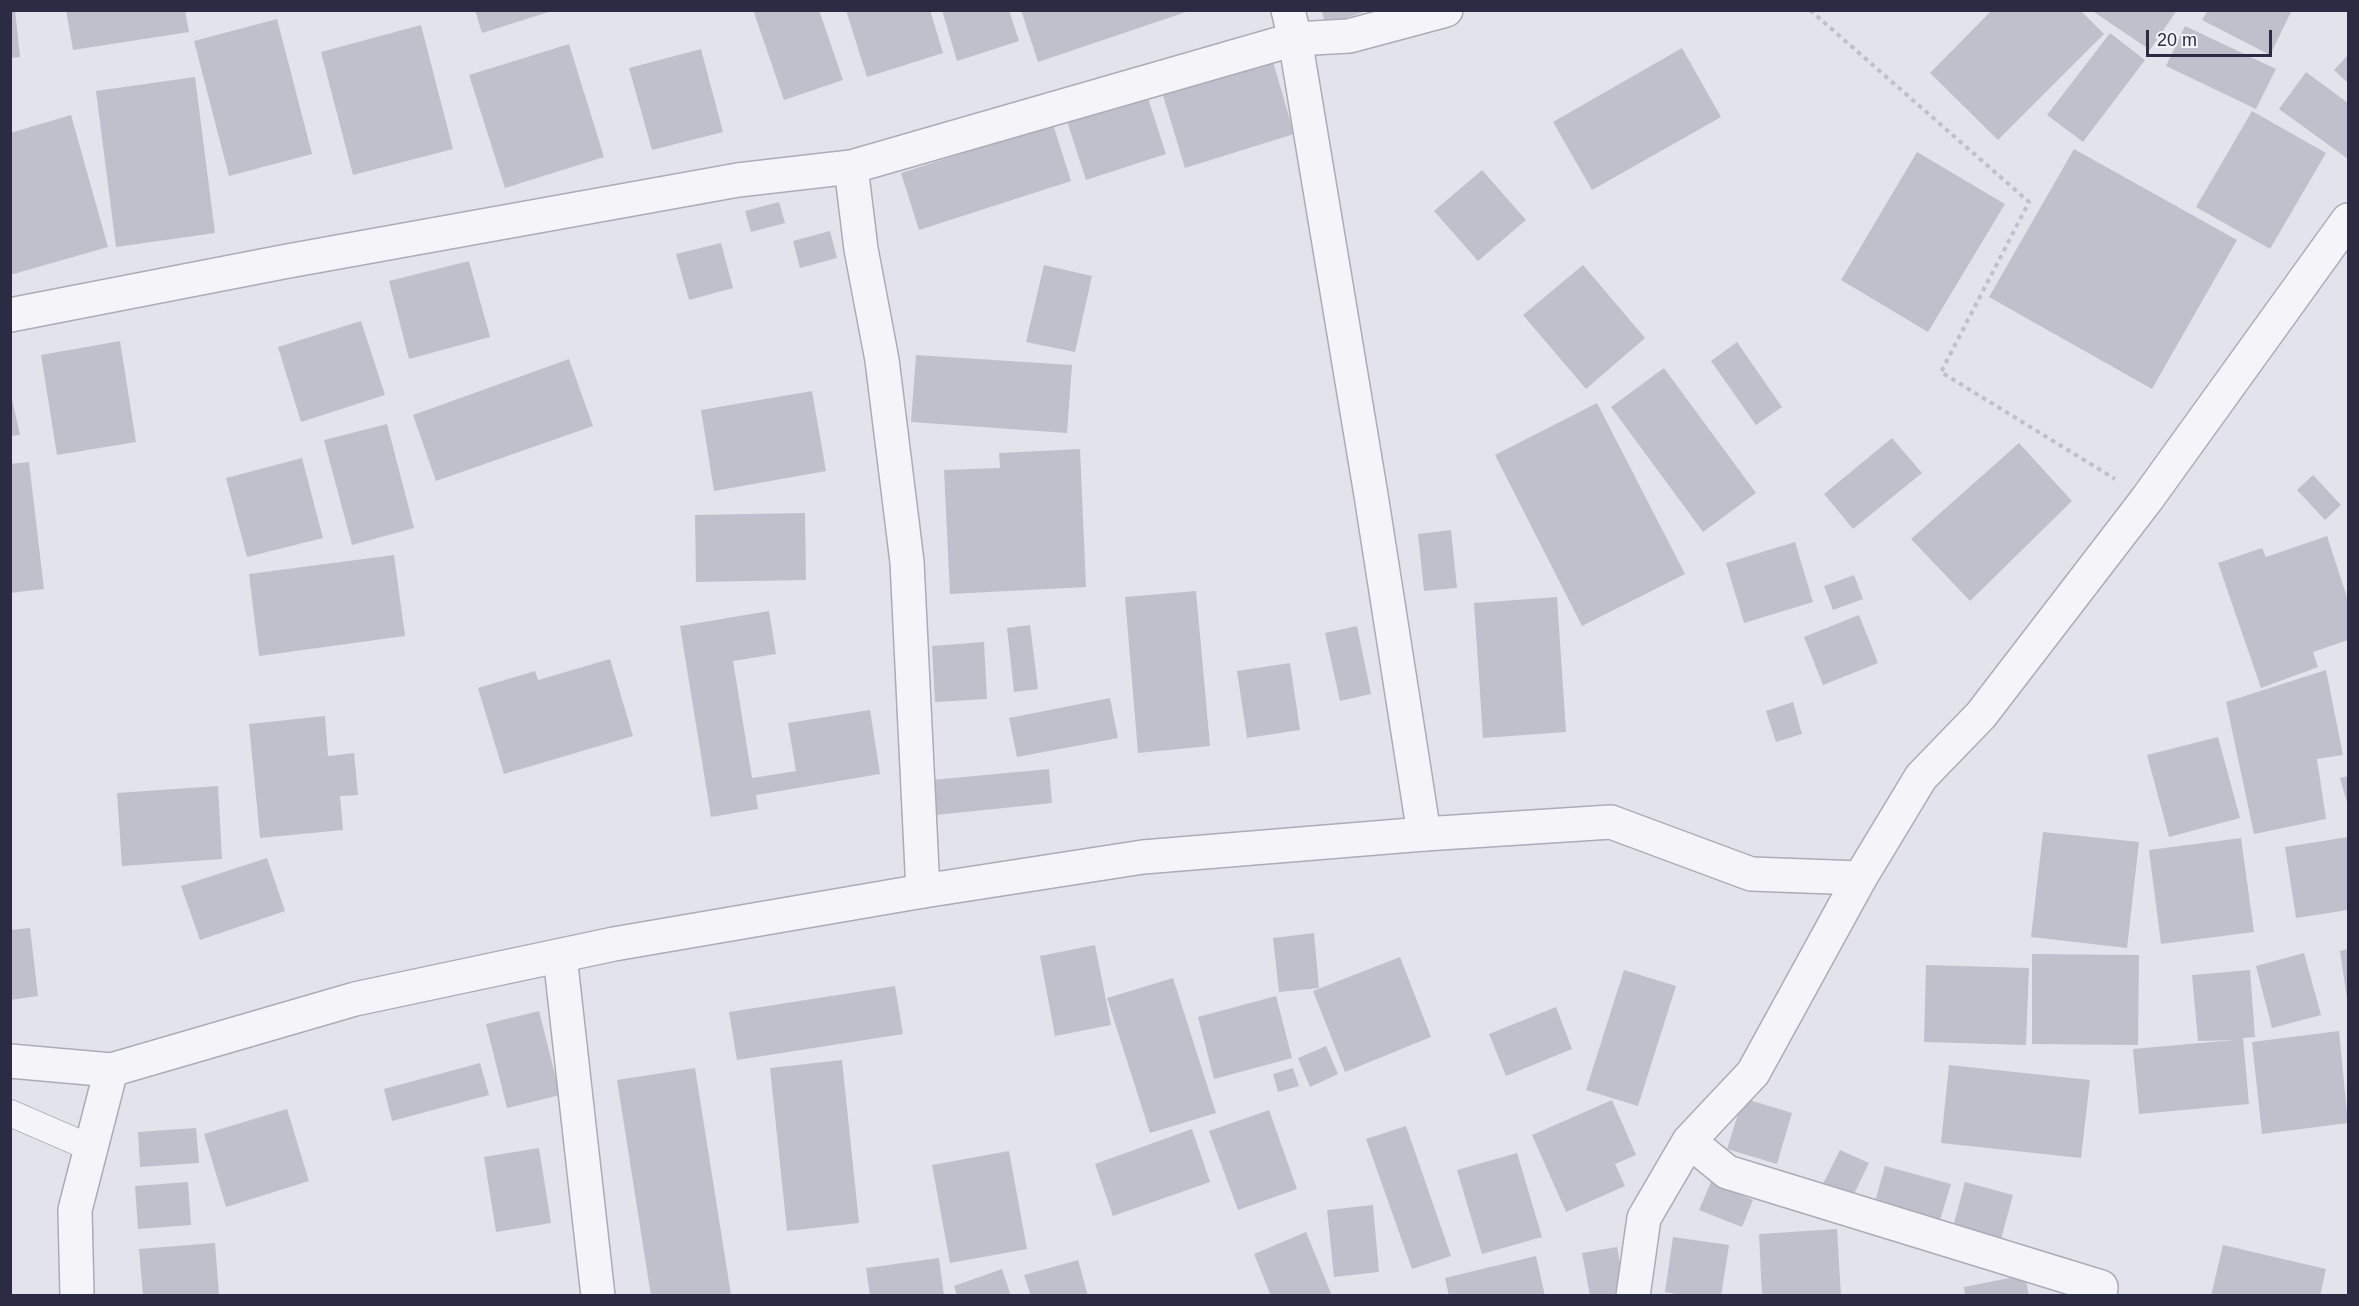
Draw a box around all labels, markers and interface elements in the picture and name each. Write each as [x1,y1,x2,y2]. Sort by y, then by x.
scale bar [2149,18,2275,56]
text: 20 m [2157,30,2197,50]

